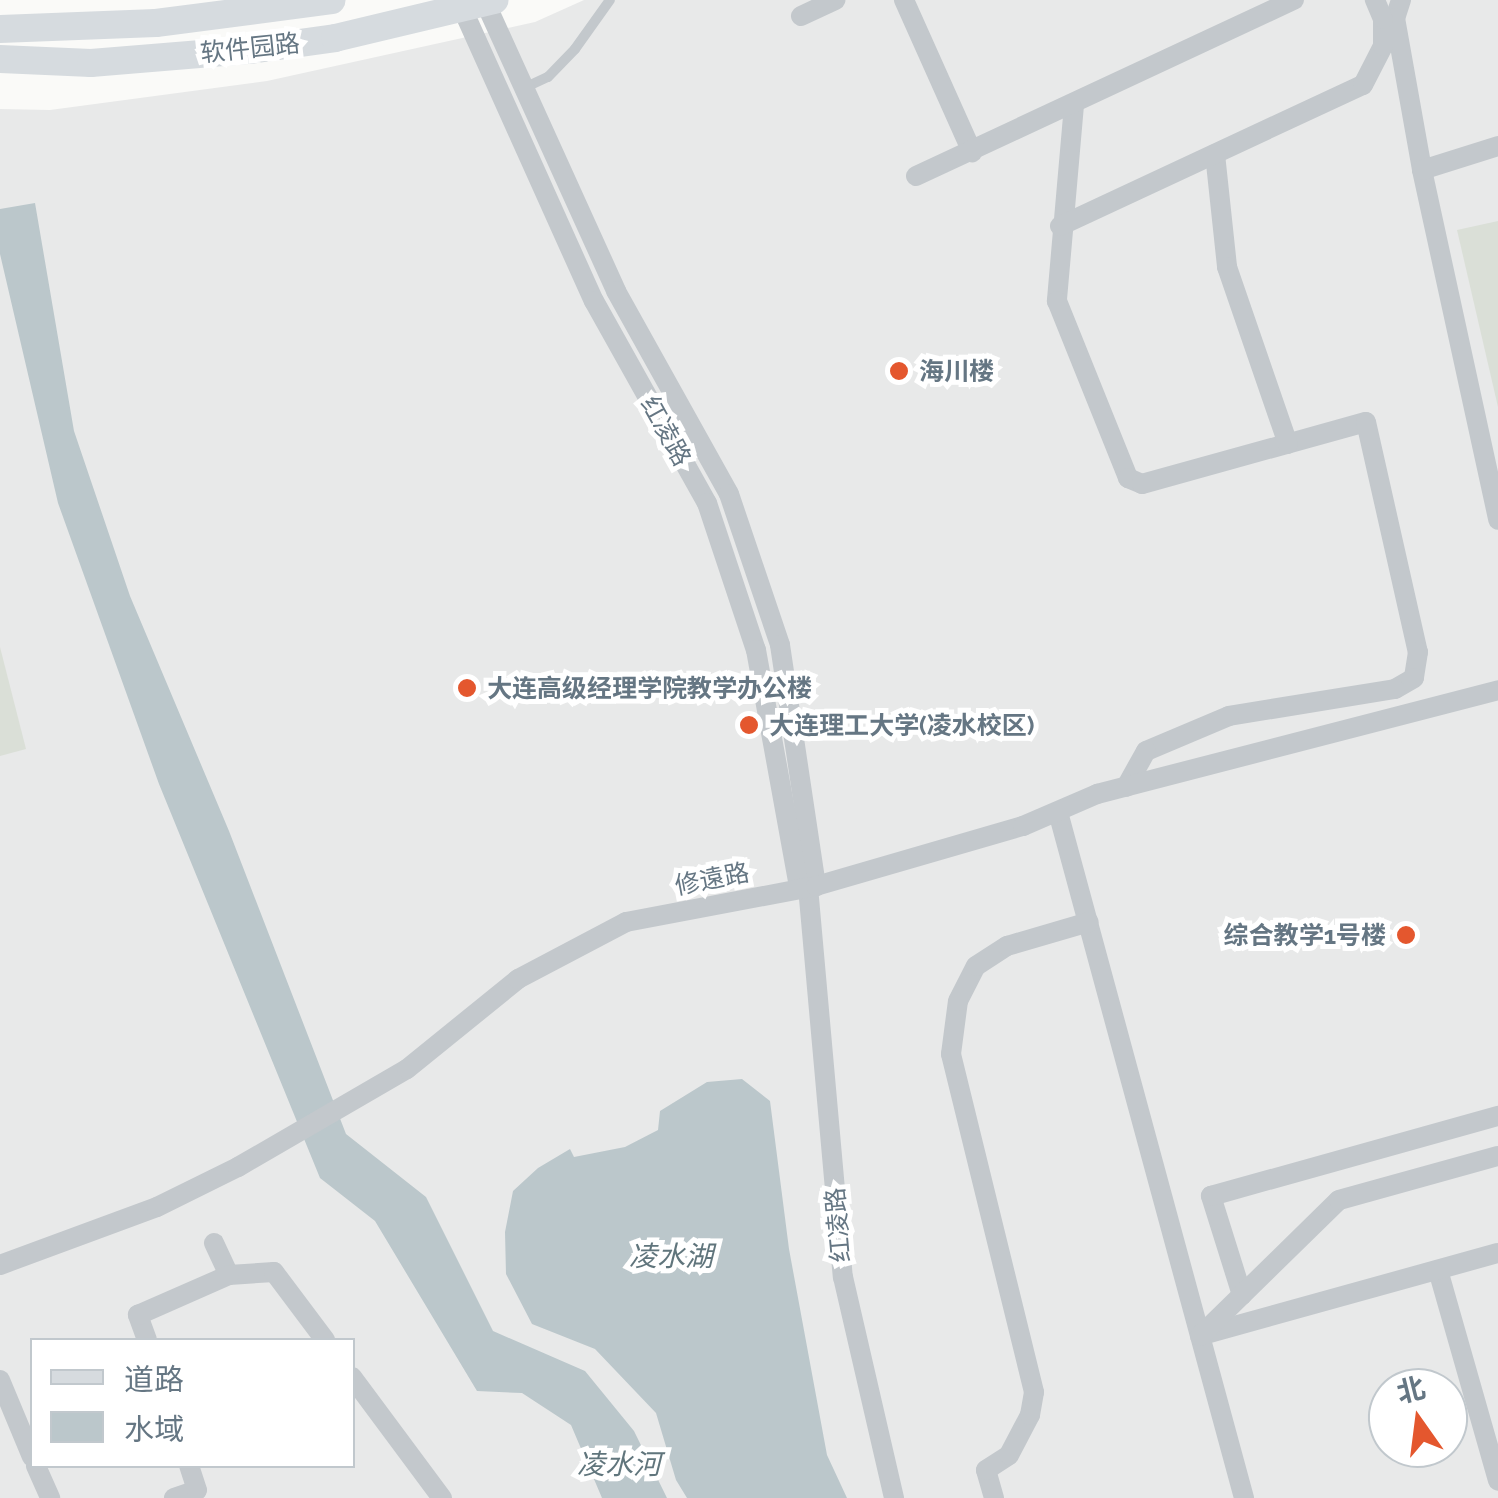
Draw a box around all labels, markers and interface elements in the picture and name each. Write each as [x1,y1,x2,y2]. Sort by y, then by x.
street label: 软件园路 [199,28,301,68]
place label: 海川楼 [919,356,994,386]
marker: 海川楼 [888,360,910,382]
street label: 红凌路 [635,391,697,471]
place label: 大连高级经理学院教学办公楼 [487,673,812,703]
marker: 大连高级经理学院教学办公楼 [456,677,478,699]
place label: 大连理工大学(凌水校区) [769,710,1034,740]
marker: 大连理工大学(凌水校区) [738,714,760,736]
street label: 修遠路 [672,857,752,901]
place label: 综合教学1号楼 [1224,920,1386,950]
marker: 综合教学1号楼 [1395,924,1417,946]
street label: 红凌路 [820,1186,856,1264]
water label: 凌水湖 [629,1240,713,1274]
legend [30,1338,355,1468]
text: 道路 [124,1362,184,1397]
north arrow [1368,1368,1468,1468]
text: 北 [1394,1371,1429,1410]
text: 水域 [124,1412,184,1447]
water label: 凌水河 [577,1448,661,1482]

